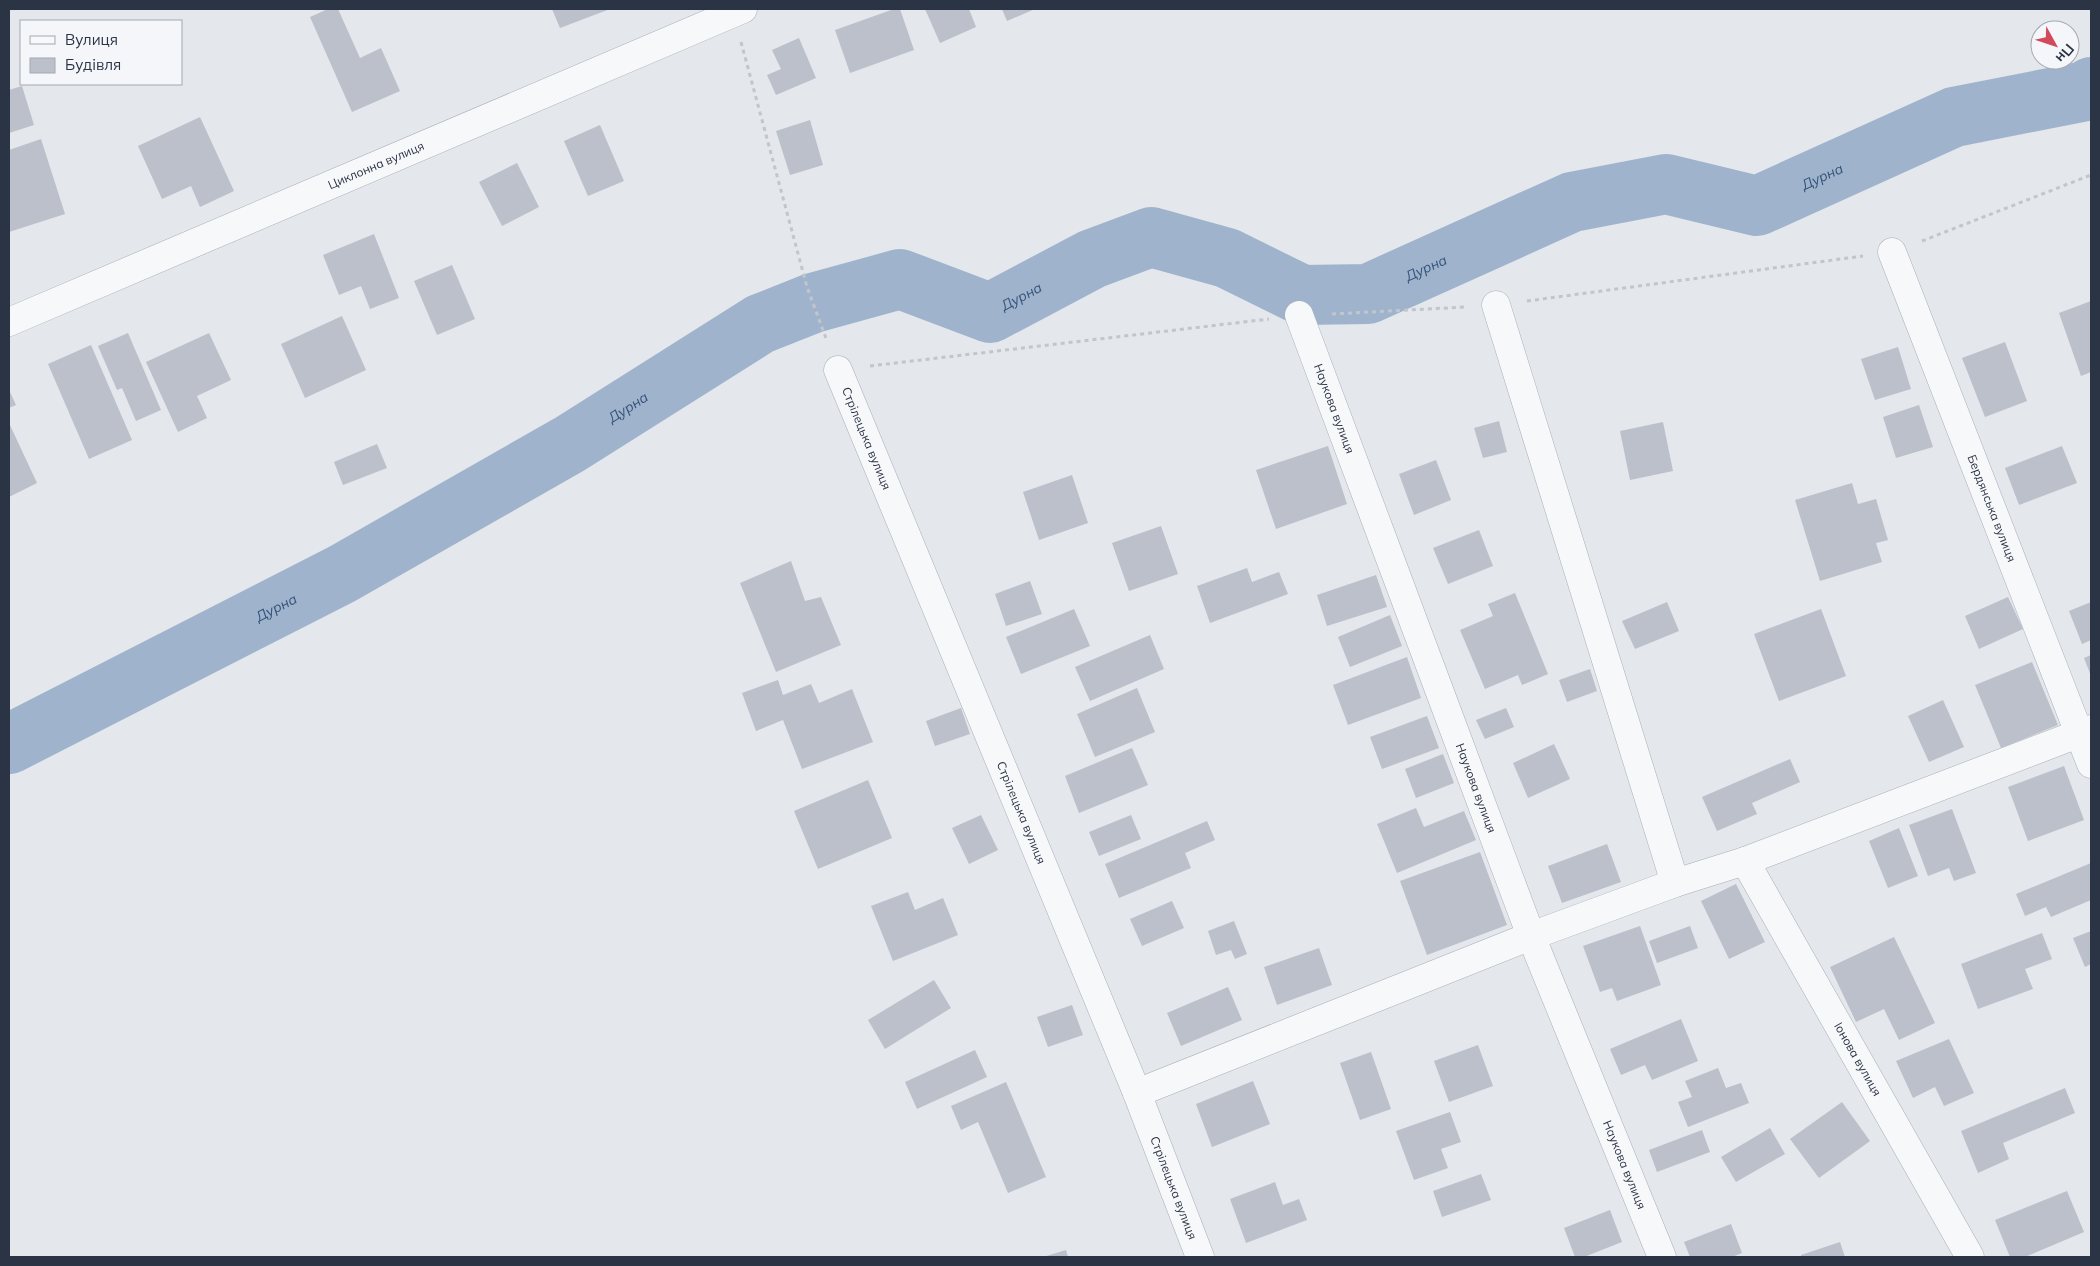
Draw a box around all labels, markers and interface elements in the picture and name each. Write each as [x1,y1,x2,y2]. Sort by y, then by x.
legend [20,20,182,85]
north arrow [2030,20,2080,70]
text: Вулиця [65,30,118,49]
text: Пн [2052,40,2078,67]
text: Будівля [65,55,121,74]
street label: Циклонна вулиця [325,138,426,192]
water label: Дурна [1797,159,1846,194]
water label: Дурна [1401,250,1450,286]
water label: Дурна [997,278,1045,315]
street label: Наукова вулиця [1311,362,1358,455]
street label: Стрілецька вулиця [839,385,895,492]
water label: Дурна [604,388,652,427]
street label: Бердянська вулиця [1964,452,2020,564]
water label: Дурна [252,589,300,626]
street label: Наукова вулиця [1453,741,1500,835]
street label: Стрілецька вулиця [994,759,1049,866]
street label: Іонова вулиця [1831,1019,1885,1099]
street label: Наукова вулиця [1600,1118,1650,1211]
street label: Стрілецька вулиця [1147,1134,1201,1241]

